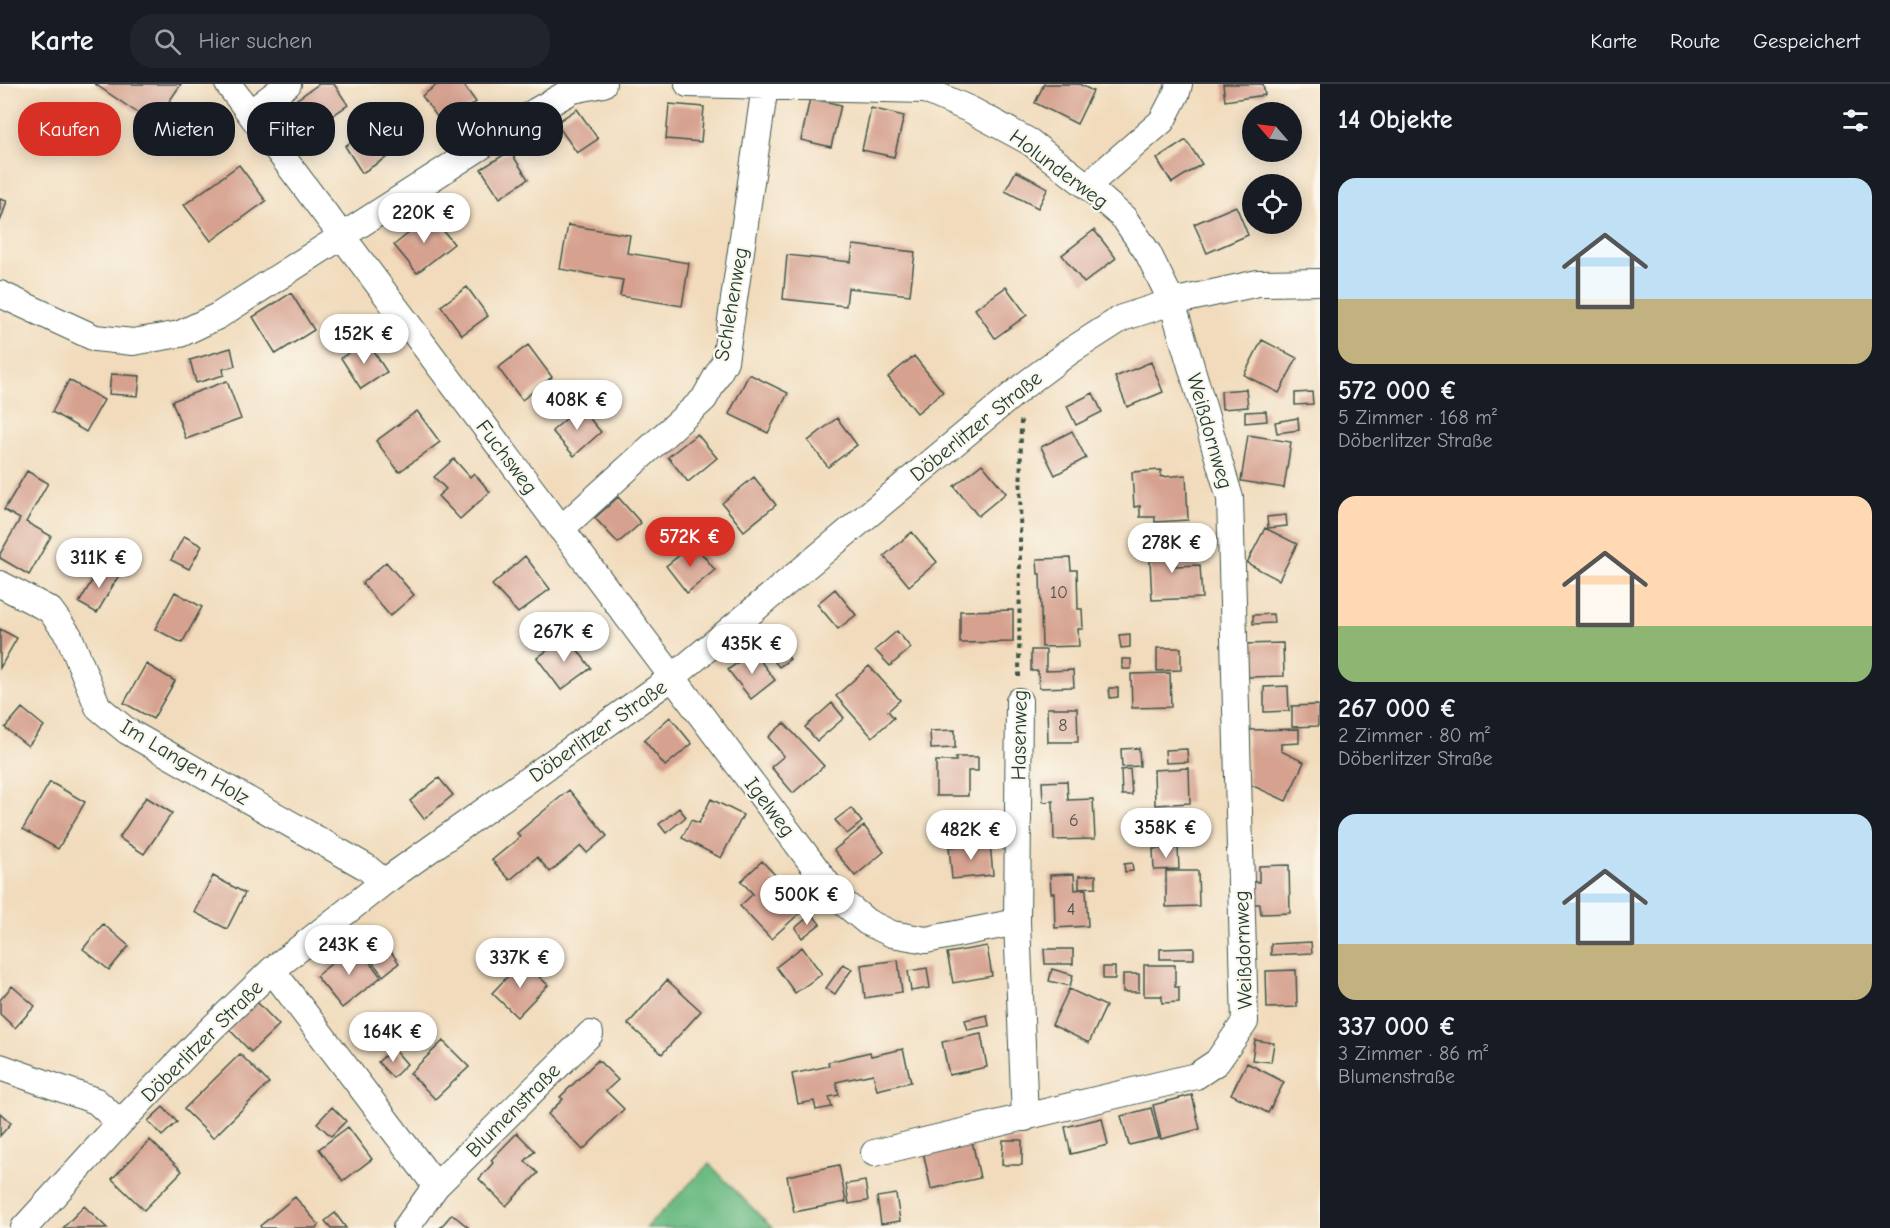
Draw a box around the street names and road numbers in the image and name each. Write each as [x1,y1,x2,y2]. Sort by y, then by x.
street label: Holunderweg [1005,124,1113,214]
street label: Schlehenweg [709,245,753,363]
street label: Döberlitzer Straße [905,366,1047,486]
street label: Weißdornweg [1182,370,1238,492]
street label: Fuchsweg [471,415,543,499]
street label: Döberlitzer Straße [525,675,671,787]
street label: Hasenweg [1006,689,1032,781]
street label: Im Langen Holz [116,714,254,810]
street label: Igelweg [740,772,800,842]
street label: Weißdornweg [1229,890,1257,1010]
street label: Döberlitzer Straße [136,975,268,1107]
street label: Blumenstraße [461,1058,565,1162]

